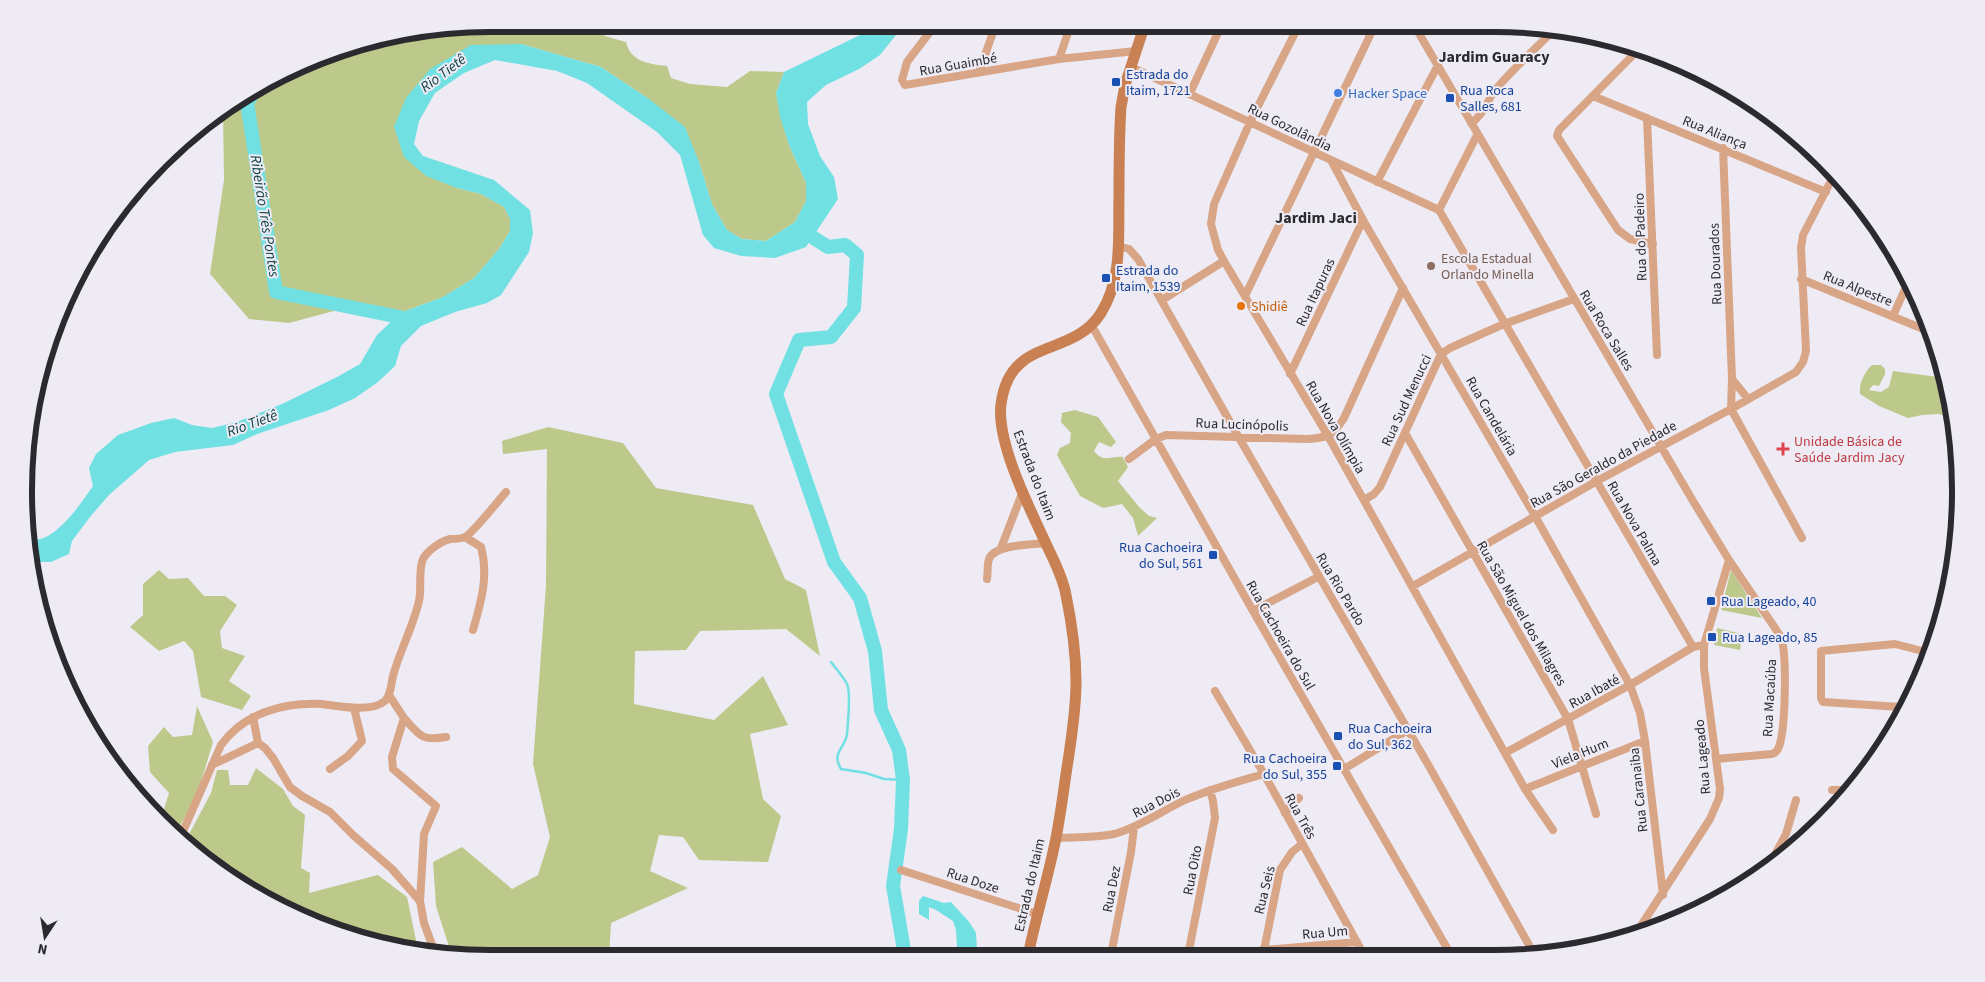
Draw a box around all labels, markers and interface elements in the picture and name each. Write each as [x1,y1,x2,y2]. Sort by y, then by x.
district label: Jardim Guaracy [1438,46,1550,68]
street label: Rua Guaimbé [918,48,999,82]
water label: Rio Tietê [416,49,471,98]
place label: Estrada do Itaim, 1721 [1126,65,1190,101]
marker: Estrada do Itaim, 1721 [1110,76,1122,88]
place label: Rua Roca Salles, 681 [1460,81,1522,117]
place label: Hacker Space [1348,84,1427,104]
marker: Hacker Space [1332,87,1344,99]
marker: Rua Roca Salles, 681 [1444,92,1456,104]
street label: Rua Gozolândia [1244,99,1335,157]
street label: Rua Aliança [1679,111,1750,155]
water label: Ribeirão Três Pontes [244,153,285,279]
street label: Rua do Padeiro [1629,192,1653,282]
district label: Jardim Jaci [1275,207,1357,229]
street label: Rua Dourados [1705,222,1727,305]
place label: Escola Estadual Orlando Minella [1441,249,1534,285]
street label: Rua Itapuras [1291,255,1341,330]
marker: Escola Estadual Orlando Minella [1425,260,1437,272]
place label: Estrada do Itaim, 1539 [1116,261,1180,297]
street label: Rua Alpestre [1820,266,1895,312]
marker: Estrada do Itaim, 1539 [1100,272,1112,284]
street label: Rua Roca Salles [1574,286,1638,375]
place label: Shidiê [1251,297,1288,317]
marker: Shidiê [1235,300,1247,312]
street label: Rua Sud Menucci [1377,351,1437,450]
street label: Rua Candelária [1460,373,1522,460]
street label: Rua Nova Olímpia [1300,377,1370,478]
water label: Rio Tietê [224,404,281,442]
street label: Rua Lucinópolis [1195,413,1289,437]
street label: Rua São Geraldo da Piedade [1527,416,1680,514]
street label: Estrada do Itaim [1008,427,1060,523]
place label: Unidade Básica de Saúde Jardim Jacy [1794,432,1905,468]
marker: Unidade Básica de Saúde Jardim Jacy [1776,442,1790,456]
street label: Rua Nova Palma [1602,477,1666,570]
street label: Rua São Miguel dos Milagres [1471,537,1571,690]
place label: Rua Cachoeira do Sul, 561 [1119,538,1203,574]
marker: Rua Cachoeira do Sul, 561 [1207,549,1219,561]
street label: Rua Rio Pardo [1311,549,1370,630]
street label: Rua Cachoeira do Sul [1241,577,1320,694]
place label: Rua Lageado, 40 [1721,592,1816,612]
marker: Rua Lageado, 40 [1705,595,1717,607]
place label: Rua Lageado, 85 [1722,628,1817,648]
marker: Rua Lageado, 85 [1706,631,1718,643]
street label: Rua Macaúba [1758,658,1782,738]
street label: Rua Ibaté [1566,670,1623,714]
place label: Rua Cachoeira do Sul, 362 [1348,719,1432,755]
street label: Rua Lageado [1690,719,1716,795]
marker: Rua Cachoeira do Sul, 362 [1332,730,1344,742]
street label: Viela Hum [1549,734,1612,774]
street label: Rua Caranaiba [1625,747,1653,833]
place label: Rua Cachoeira do Sul, 355 [1243,749,1327,785]
marker: Rua Cachoeira do Sul, 355 [1331,760,1343,772]
street label: Rua Dois [1129,782,1184,823]
street label: Rua Três [1279,790,1321,843]
street label: Estrada do Itaim [1010,837,1050,934]
street label: Rua Oito [1178,844,1208,897]
street label: Rua Doze [944,863,1002,899]
street label: Rua Dez [1098,864,1126,914]
street label: Rua Seis [1249,864,1281,917]
north arrow [20,912,70,962]
street label: Rua Um [1301,921,1349,945]
text: N [36,938,49,959]

